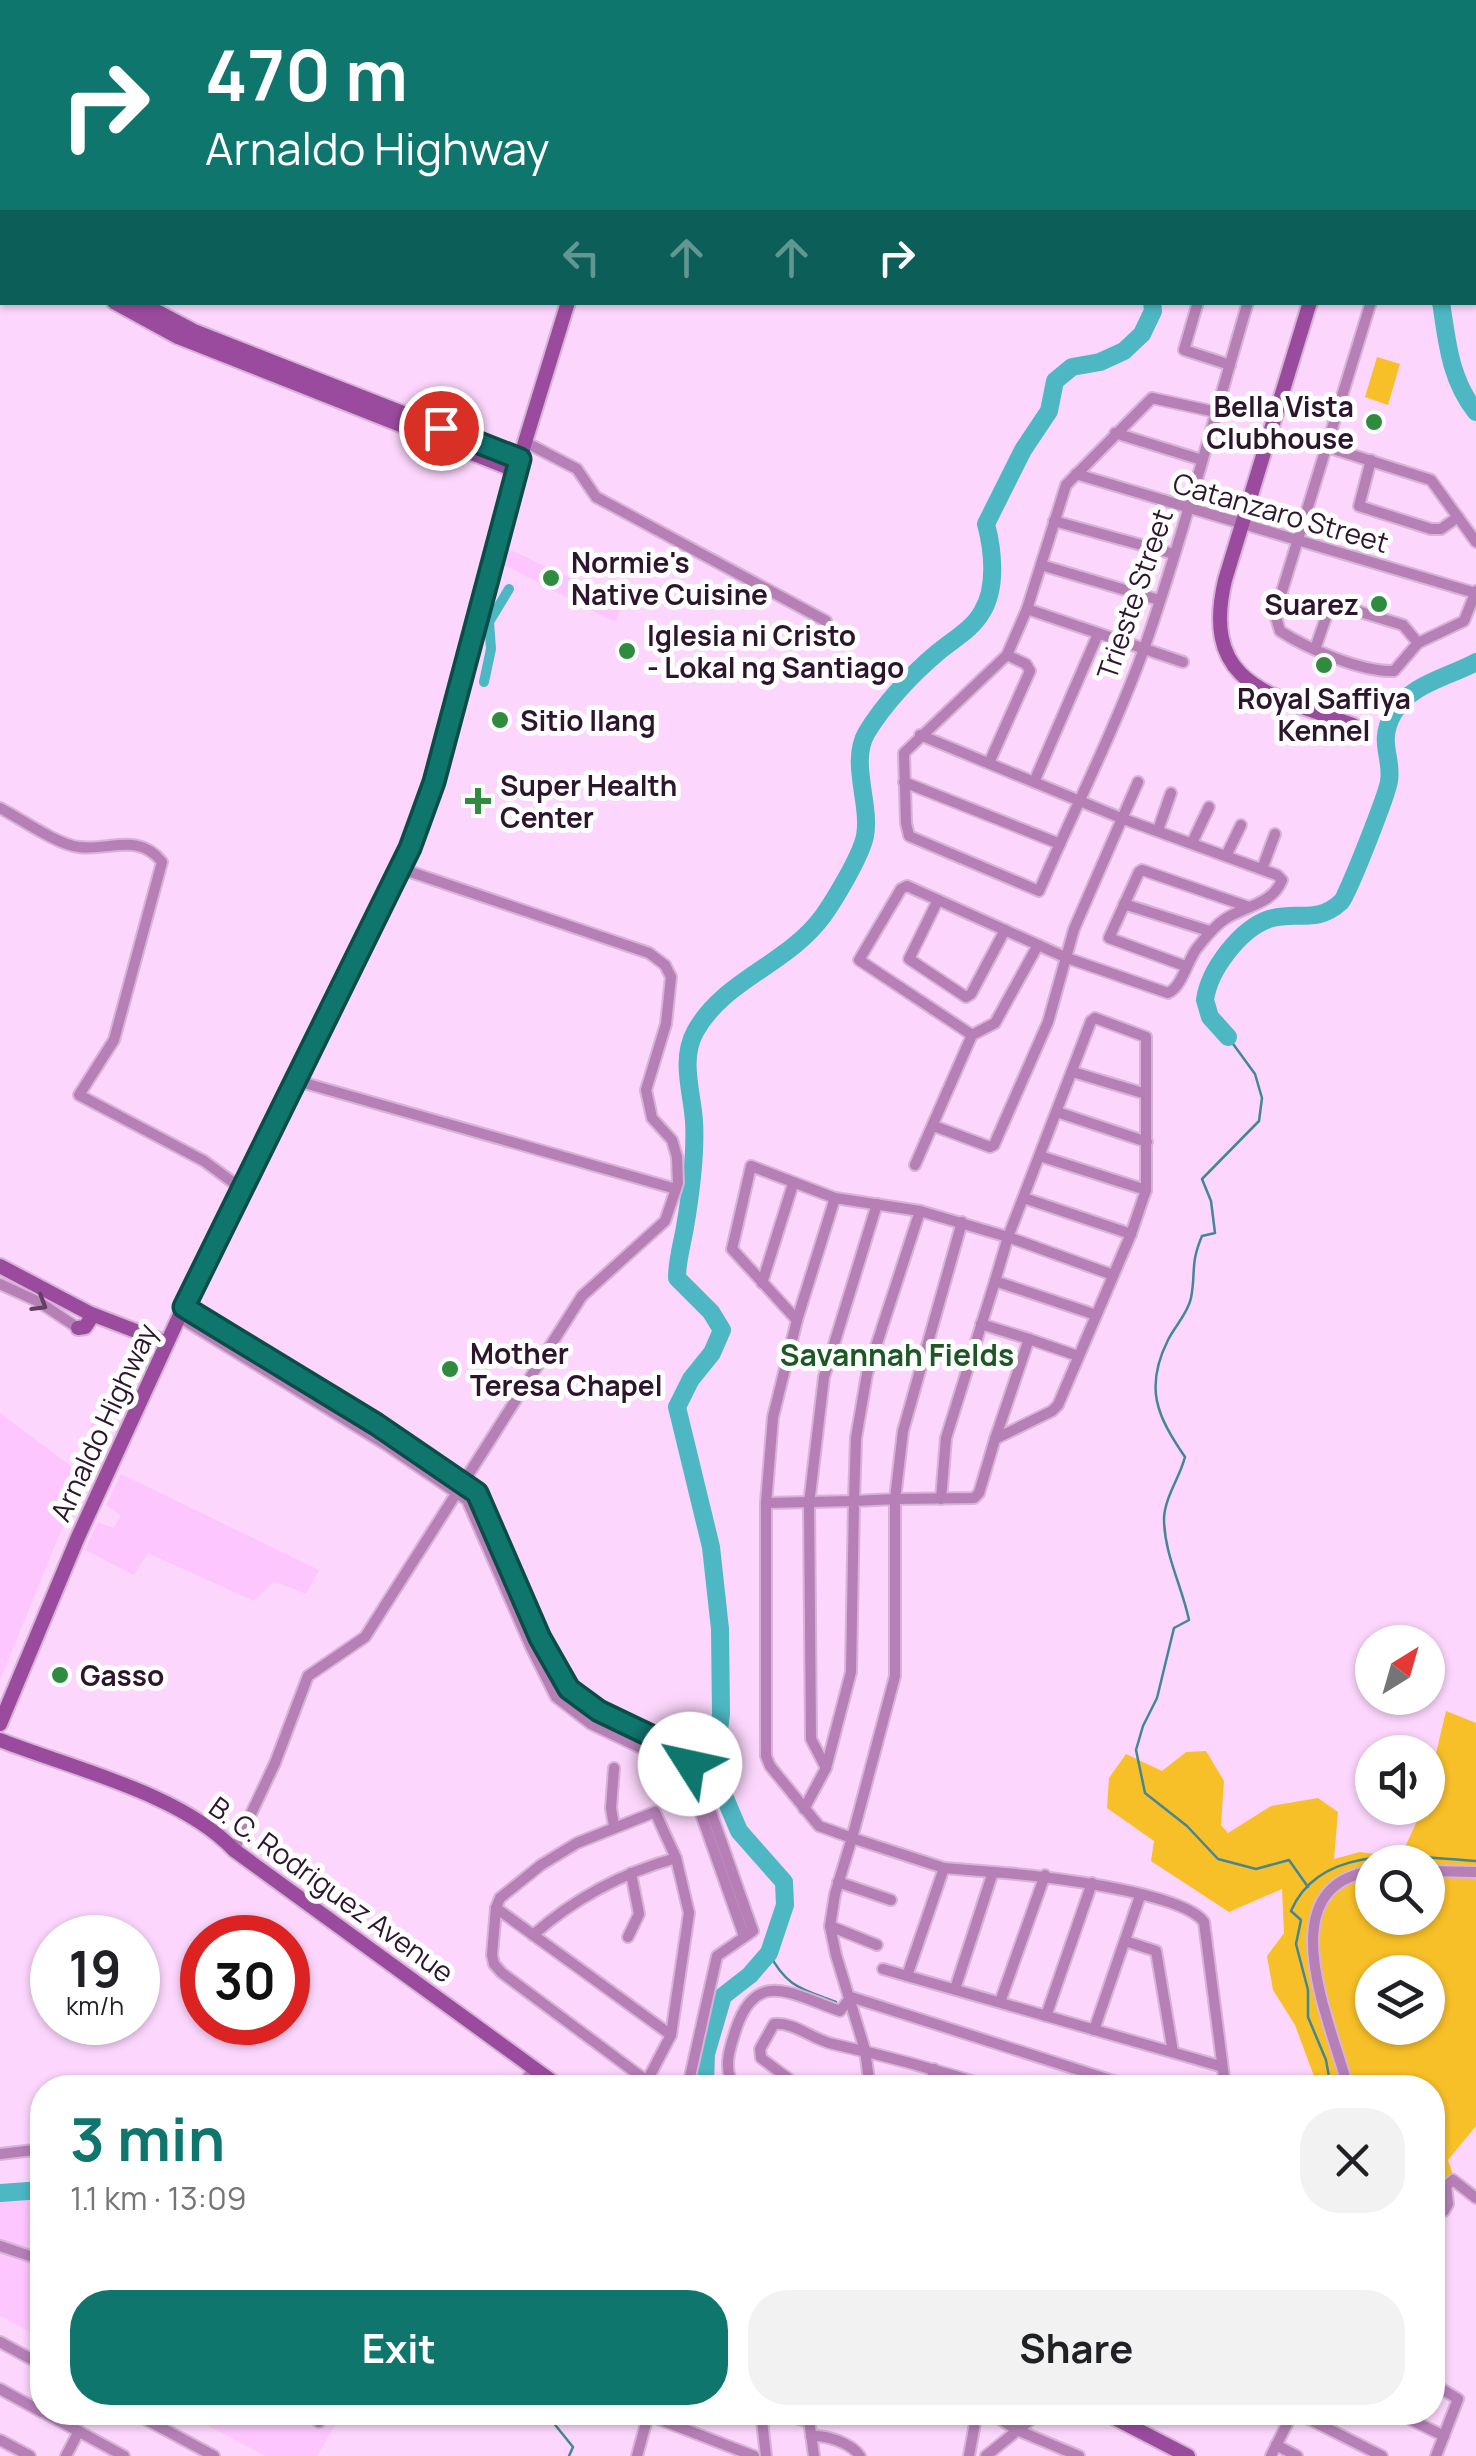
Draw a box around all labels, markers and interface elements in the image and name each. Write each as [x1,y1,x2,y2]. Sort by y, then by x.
text: 470 m [205,26,408,122]
icon: right [40,40,170,170]
text: Arnaldo Highway [205,117,550,179]
icon: left [554,230,609,285]
icon: ahead [659,230,714,285]
icon: ahead [764,230,819,285]
icon: right [869,230,924,285]
pin [399,386,484,471]
place label: Bella Vista Clubhouse [1206,387,1354,457]
icon: arrive [414,401,469,456]
marker: Bella Vista Clubhouse [1363,411,1385,433]
street label: Catanzaro Street [1169,463,1393,561]
street label: Trieste Street [1087,504,1181,684]
place label: Normie's Native Cuisine [571,543,768,613]
marker: Normie's Native Cuisine [540,567,562,589]
place label: Suarez [1264,585,1359,623]
marker: Suarez [1368,593,1390,615]
place label: Iglesia ni Cristo - Lokal ng Santiago [647,616,904,686]
marker: Iglesia ni Cristo - Lokal ng Santiago [616,640,638,662]
marker: Royal Saffiya Kennel [1313,654,1335,676]
place label: Royal Saffiya Kennel [1237,679,1411,749]
place label: Sitio Ilang [520,701,656,739]
marker: Sitio Ilang [489,709,511,731]
place label: Super Health Center [500,766,677,836]
marker: Super Health Center [465,788,491,814]
one-way arrow [29,1292,47,1311]
street label: Arnaldo Highway [40,1317,166,1527]
place label: Mother Teresa Chapel [470,1334,663,1404]
district label: Savannah Fields [780,1334,1014,1375]
marker: Mother Teresa Chapel [439,1358,461,1380]
north arrow [1355,1625,1445,1715]
map controls [1355,1625,1445,2045]
place label: Gasso [80,1656,164,1694]
marker: Gasso [49,1664,71,1686]
position arrow [638,1712,742,1816]
button: sound [1355,1735,1445,1825]
street label: B. C. Rodriguez Avenue [202,1787,462,1991]
button: search [1355,1845,1445,1935]
speed limit sign: 30 [180,1915,310,2045]
text: 19 [69,1934,121,2002]
button: layers [1355,1955,1445,2045]
text: km/h [66,1988,124,2023]
text: 3 min [70,2097,225,2179]
button: close [1300,2108,1405,2213]
text: 1.1 km · 13:09 [70,2176,247,2220]
button: Exit [70,2290,728,2405]
button: Share [748,2290,1405,2405]

